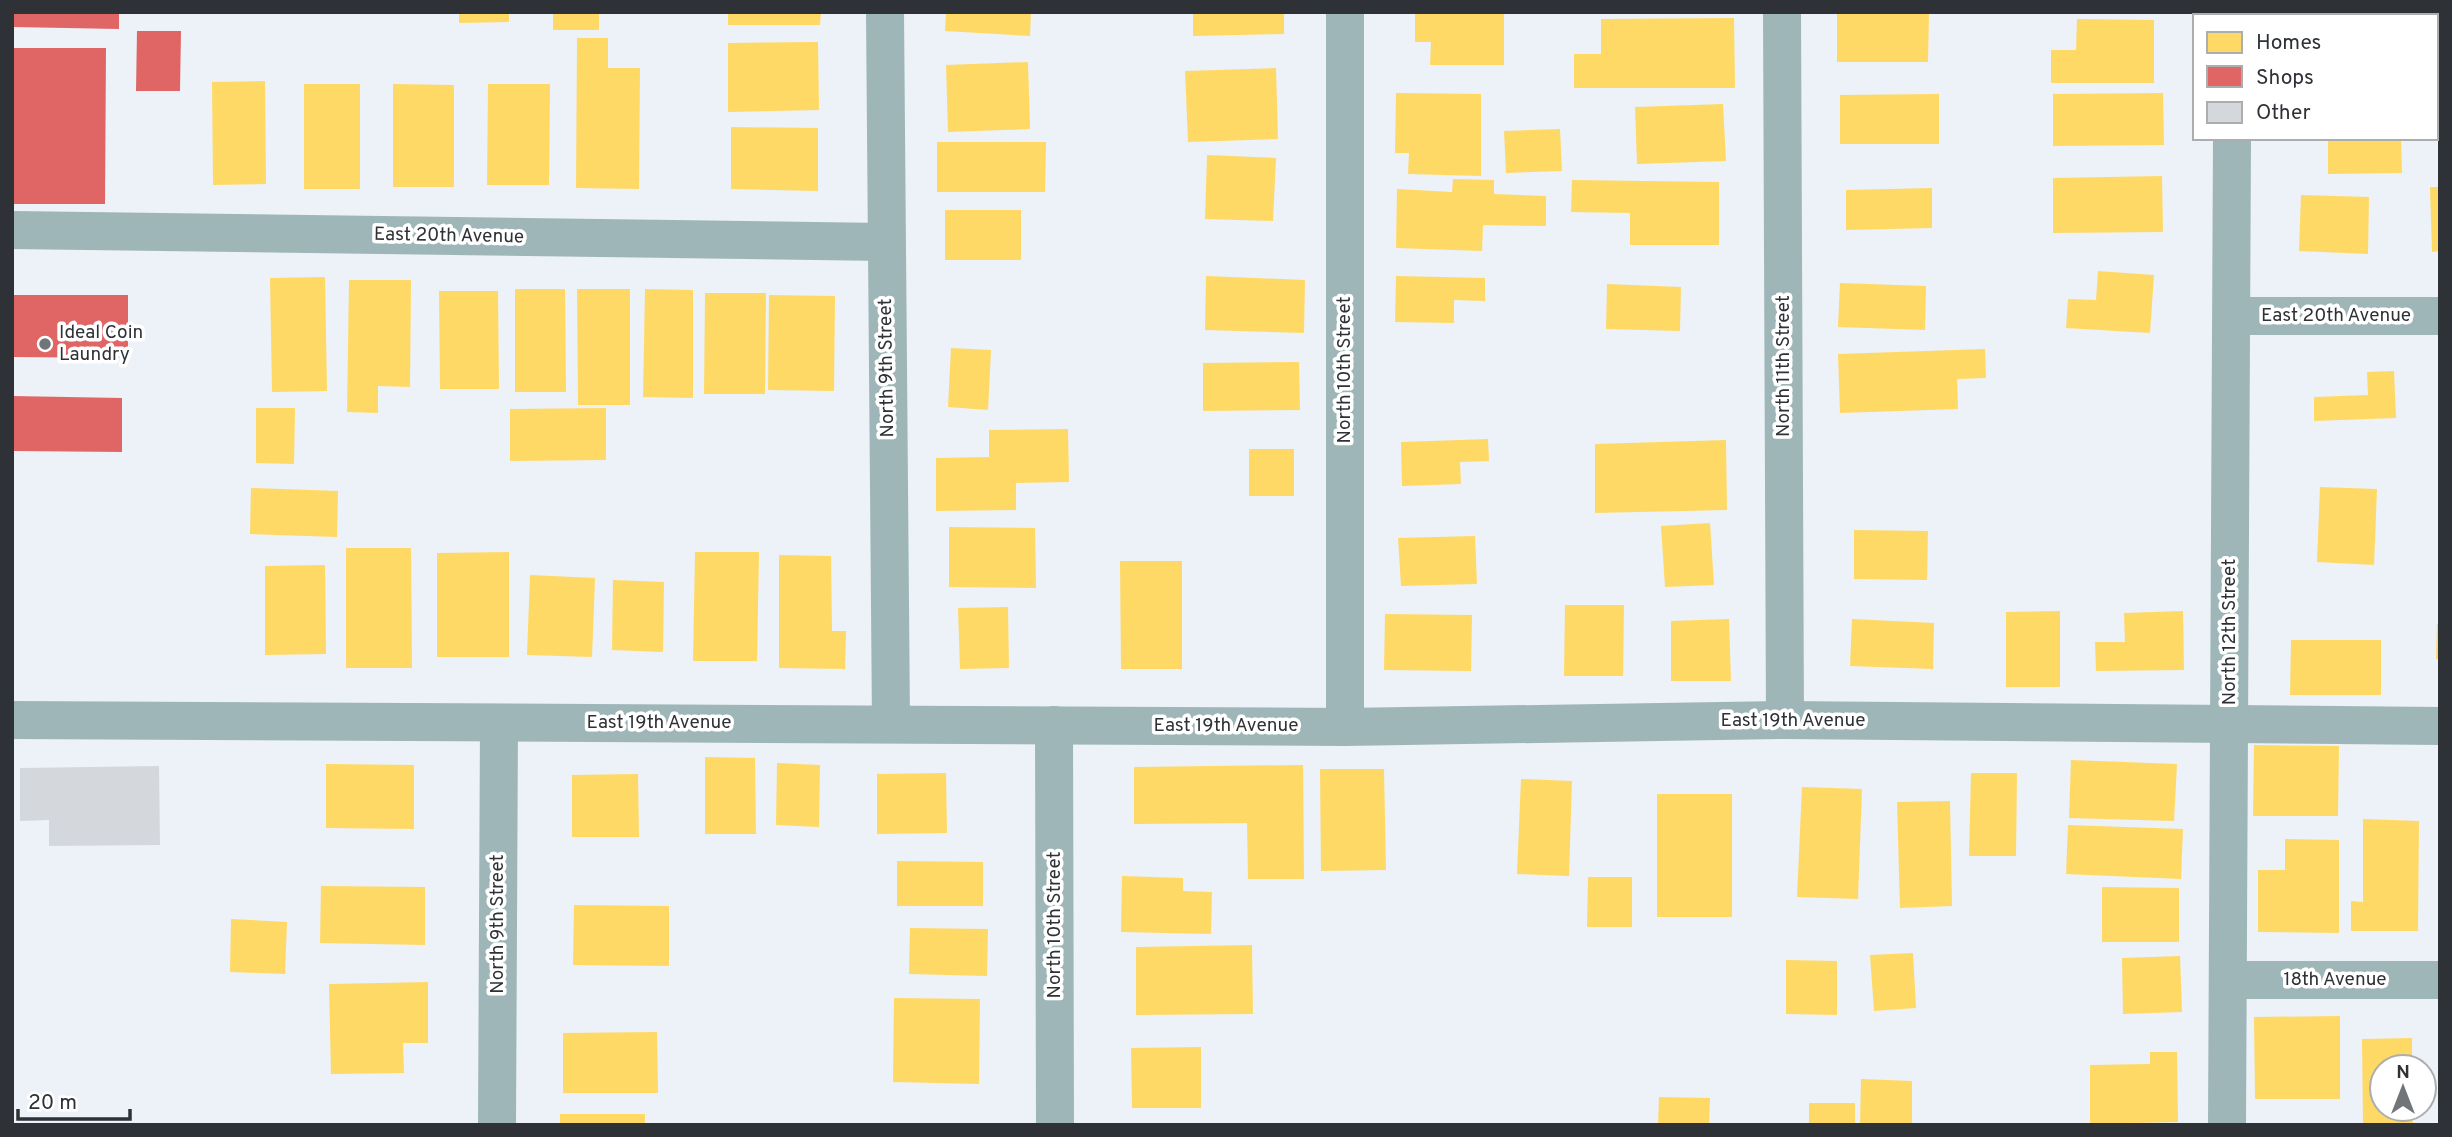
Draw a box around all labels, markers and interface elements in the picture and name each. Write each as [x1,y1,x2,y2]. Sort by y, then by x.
legend [2193,14,2438,140]
text: Homes [2256,30,2321,57]
text: Shops [2256,65,2314,92]
text: Other [2256,100,2311,127]
street label: East 20th Avenue [374,223,524,249]
street label: North 11th Street [1772,295,1796,437]
street label: North 10th Street [1333,296,1357,444]
street label: North 9th Street [874,298,900,438]
street label: East 20th Avenue [2261,304,2411,328]
place label: Ideal Coin Laundry [59,321,143,367]
marker: Ideal Coin Laundry [37,336,53,352]
street label: North 12th Street [2218,559,2242,705]
street label: East 19th Avenue [1721,709,1865,733]
street label: East 19th Avenue [587,711,731,735]
street label: East 19th Avenue [1154,714,1298,738]
street label: North 10th Street [1043,851,1067,999]
street label: North 9th Street [486,854,510,994]
street label: 18th Avenue [2283,968,2387,992]
north arrow [2368,1053,2438,1123]
text: N [2396,1061,2410,1085]
scale bar [18,1078,130,1122]
text: 20 m [28,1090,77,1117]

